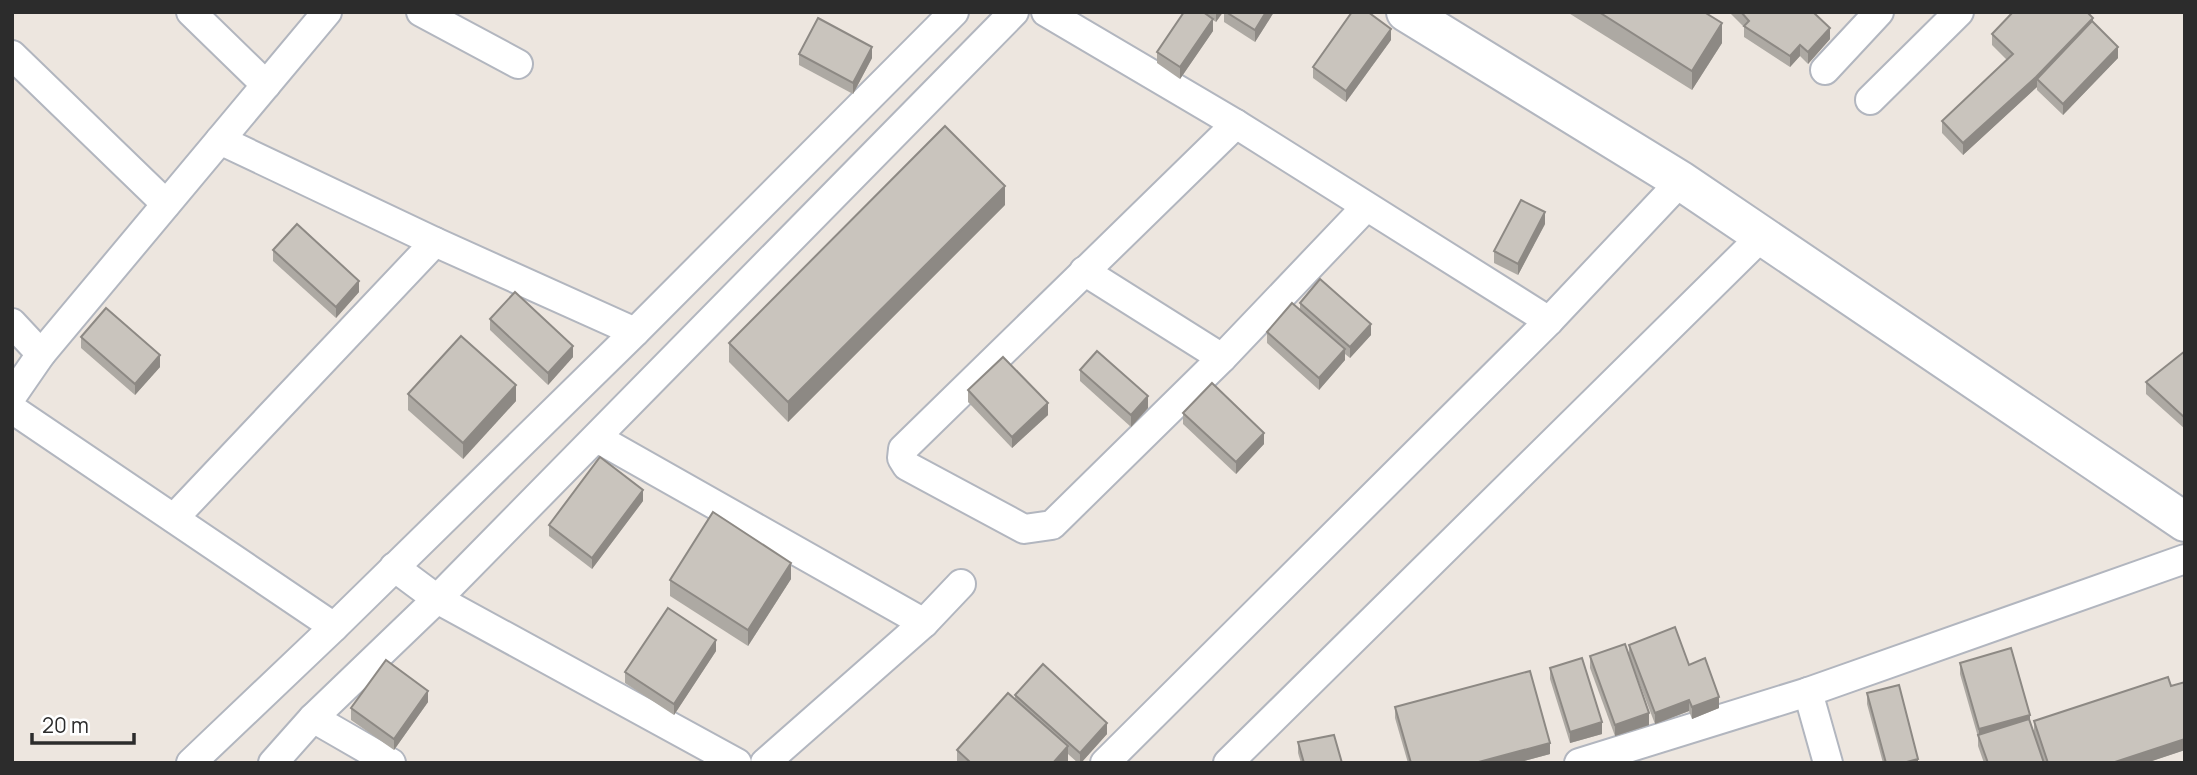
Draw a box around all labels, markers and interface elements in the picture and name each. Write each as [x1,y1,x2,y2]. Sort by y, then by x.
scale bar [32,702,133,746]
text: 20 m [42,711,89,739]

